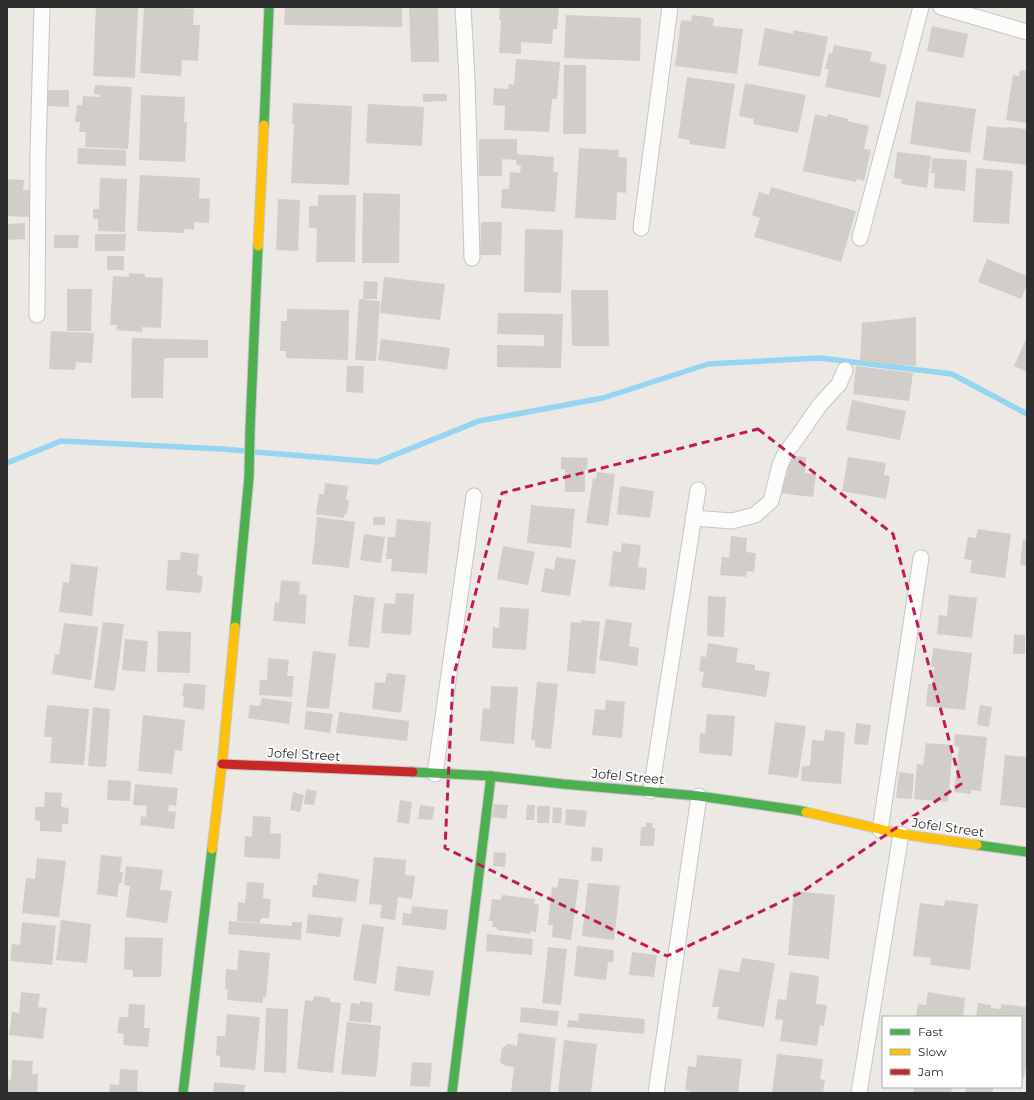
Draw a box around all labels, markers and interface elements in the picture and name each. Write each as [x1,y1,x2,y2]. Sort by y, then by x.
street label: Jofel Street [266,744,341,764]
street label: Jofel Street [590,765,665,787]
street label: Jofel Street [910,814,985,840]
legend [882,1016,1022,1088]
text: Fast [918,1024,943,1039]
text: Slow [918,1044,947,1059]
text: Jam [917,1064,944,1079]

